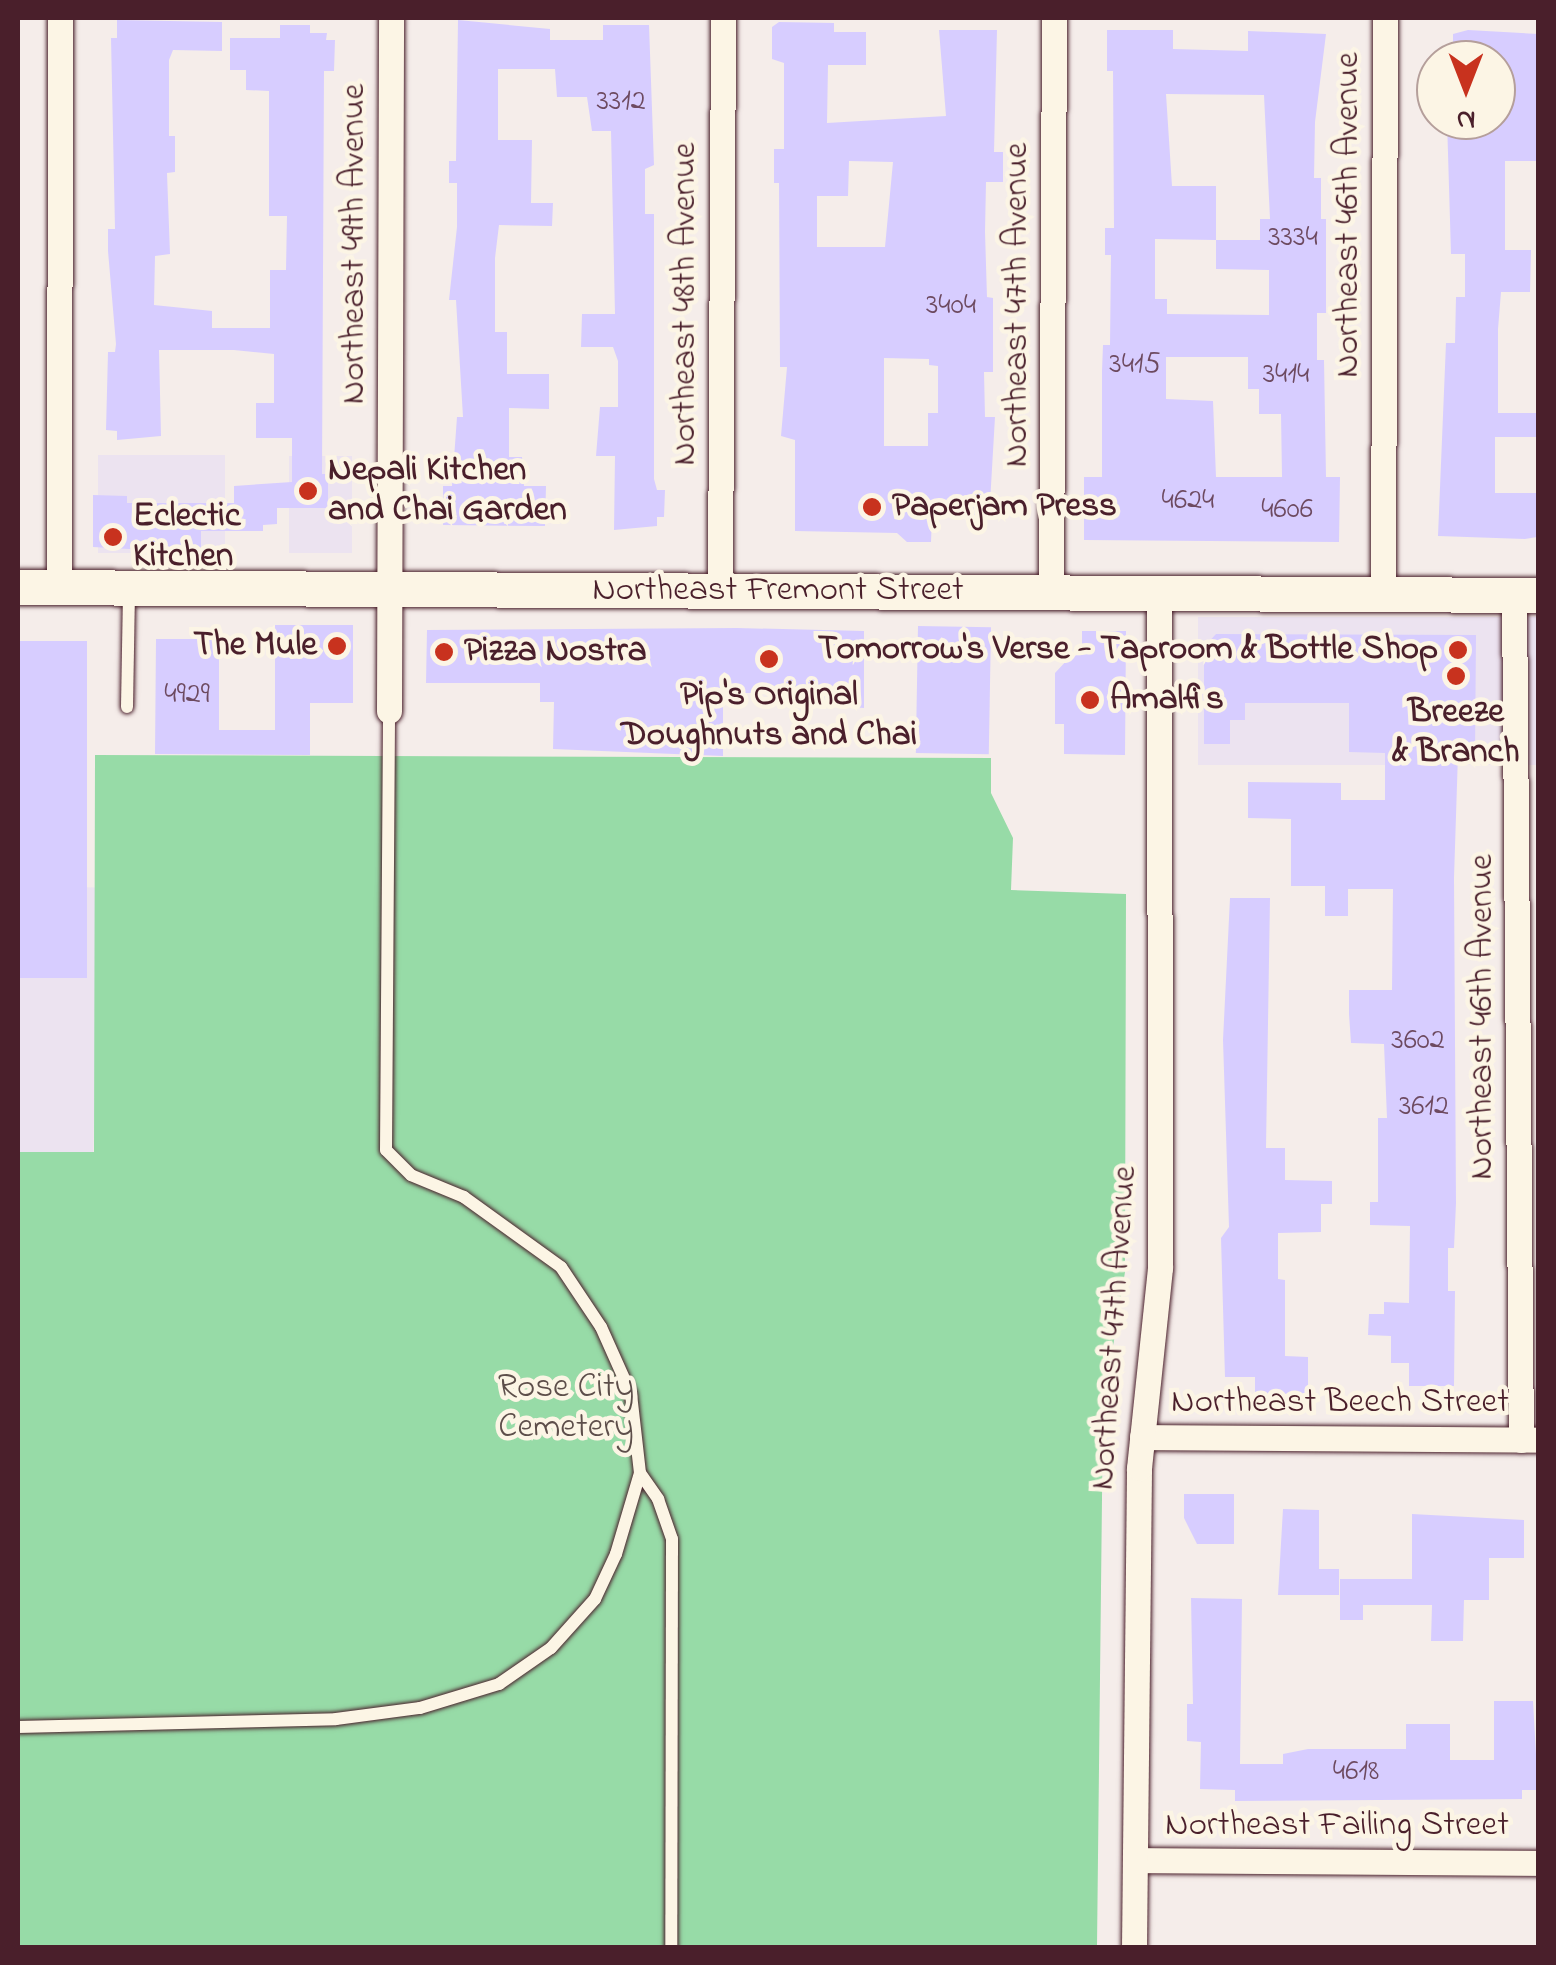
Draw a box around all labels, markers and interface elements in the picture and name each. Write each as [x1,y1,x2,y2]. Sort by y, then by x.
north arrow [1416,40,1516,140]
street label: Northeast 46th Avenue [1328,52,1370,378]
street label: Northeast 49th Avenue [334,84,376,404]
house number: 3312 [596,84,646,120]
text: N [1457,98,1475,139]
street label: Northeast 48th Avenue [665,142,707,466]
street label: Northeast 47th Avenue [997,143,1039,467]
house number: 3334 [1268,220,1318,256]
house number: 3404 [926,288,976,324]
house number: 3415 [1109,347,1161,383]
house number: 3414 [1263,357,1309,393]
place label: Nepali Kitchen and Chai Garden [328,450,567,532]
marker: Nepali Kitchen and Chai Garden [297,480,319,502]
house number: 4624 [1162,483,1214,519]
place label: Paperjam Press [892,486,1117,528]
house number: 4606 [1261,492,1313,528]
place label: Eclectic Kitchen [133,496,240,578]
marker: Paperjam Press [861,496,883,518]
marker: Eclectic Kitchen [102,526,124,548]
street label: Northeast Fremont Street [592,570,964,612]
place label: The Mule [193,625,317,667]
place label: Tomorrow's Verse - Taproom & Bottle Shop [818,629,1438,671]
place label: Pizza Nostra [464,631,647,673]
marker: The Mule [326,635,348,657]
marker: Tomorrow's Verse - Taproom & Bottle Shop [1447,639,1469,661]
marker: Pizza Nostra [433,641,455,663]
marker: Pip's Original Doughnuts and Chai [758,648,780,670]
marker: Breeze & Branch [1445,665,1467,687]
place label: Pip's Original Doughnuts and Chai [621,675,917,757]
house number: 4929 [164,677,210,713]
place label: Amalfis [1110,679,1224,721]
marker: Amalfis [1079,689,1101,711]
place label: Breeze & Branch [1392,692,1520,774]
street label: Northeast 46th Avenue [1462,854,1504,1180]
house number: 3602 [1391,1023,1445,1059]
house number: 3612 [1399,1089,1449,1125]
street label: Northeast 47th Avenue [1083,1165,1147,1491]
park label: Rose City Cemetery [498,1367,634,1449]
street label: Northeast Beech Street [1171,1382,1509,1424]
house number: 4618 [1333,1754,1379,1790]
street label: Northeast Failing Street [1165,1805,1509,1847]

